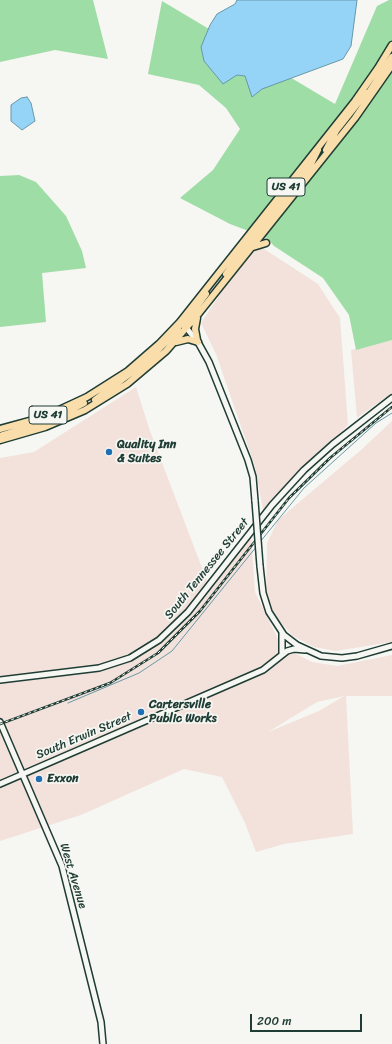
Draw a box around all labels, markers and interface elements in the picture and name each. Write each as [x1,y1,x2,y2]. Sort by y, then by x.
road number: US 41 [267,178,305,196]
road number: US 41 [29,406,67,424]
place label: Quality Inn & Suites [117,438,176,466]
marker: Quality Inn & Suites [104,447,114,457]
street label: South Tennessee Street [162,516,252,622]
place label: Cartersville Public Works [149,698,217,726]
marker: Cartersville Public Works [136,707,146,717]
street label: South Erwin Street [34,709,134,763]
place label: Exxon [47,772,79,786]
marker: Exxon [34,774,44,784]
street label: West Avenue [56,842,90,910]
scale bar [252,1006,364,1032]
text: 200 m [257,1010,291,1032]

